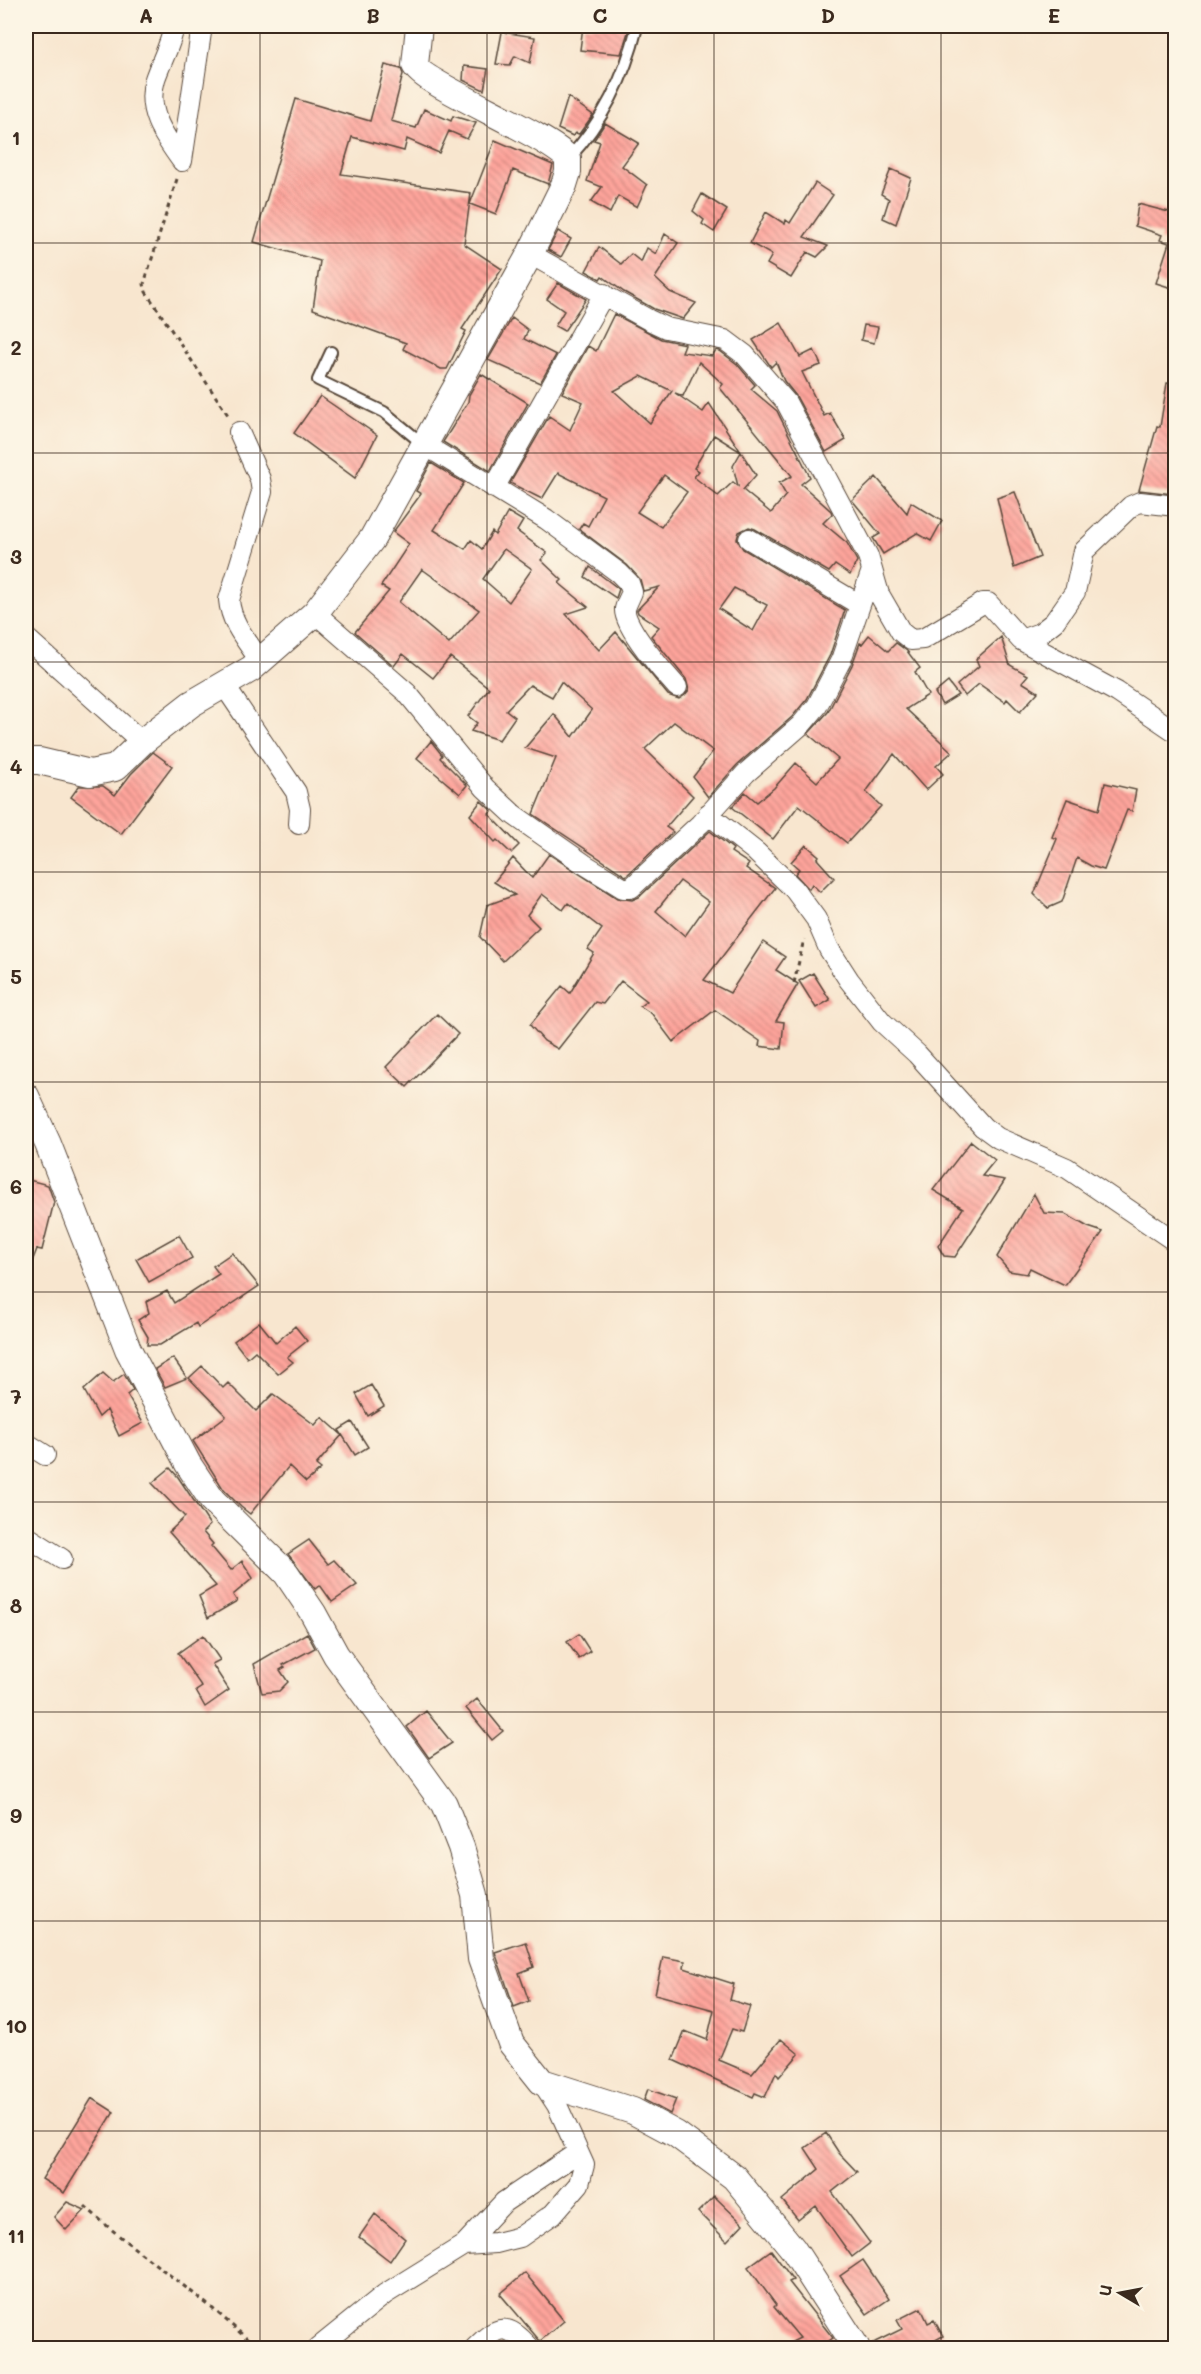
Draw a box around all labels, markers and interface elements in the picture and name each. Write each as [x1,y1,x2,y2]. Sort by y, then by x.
text: A [139,2,153,28]
text: B [366,2,380,28]
text: C [593,2,608,28]
text: D [821,2,835,28]
text: E [1048,2,1060,28]
text: 1 [12,124,20,150]
text: 2 [10,334,22,360]
text: 3 [10,543,22,569]
text: 4 [10,753,23,779]
text: 5 [10,963,22,989]
text: 6 [10,1173,22,1199]
text: 7 [10,1383,22,1409]
text: 8 [10,1592,22,1618]
text: 9 [10,1802,22,1828]
text: 10 [5,2012,27,2038]
text: 11 [7,2222,25,2248]
north arrow [1090,2263,1150,2323]
text: U [1093,2283,1116,2298]

